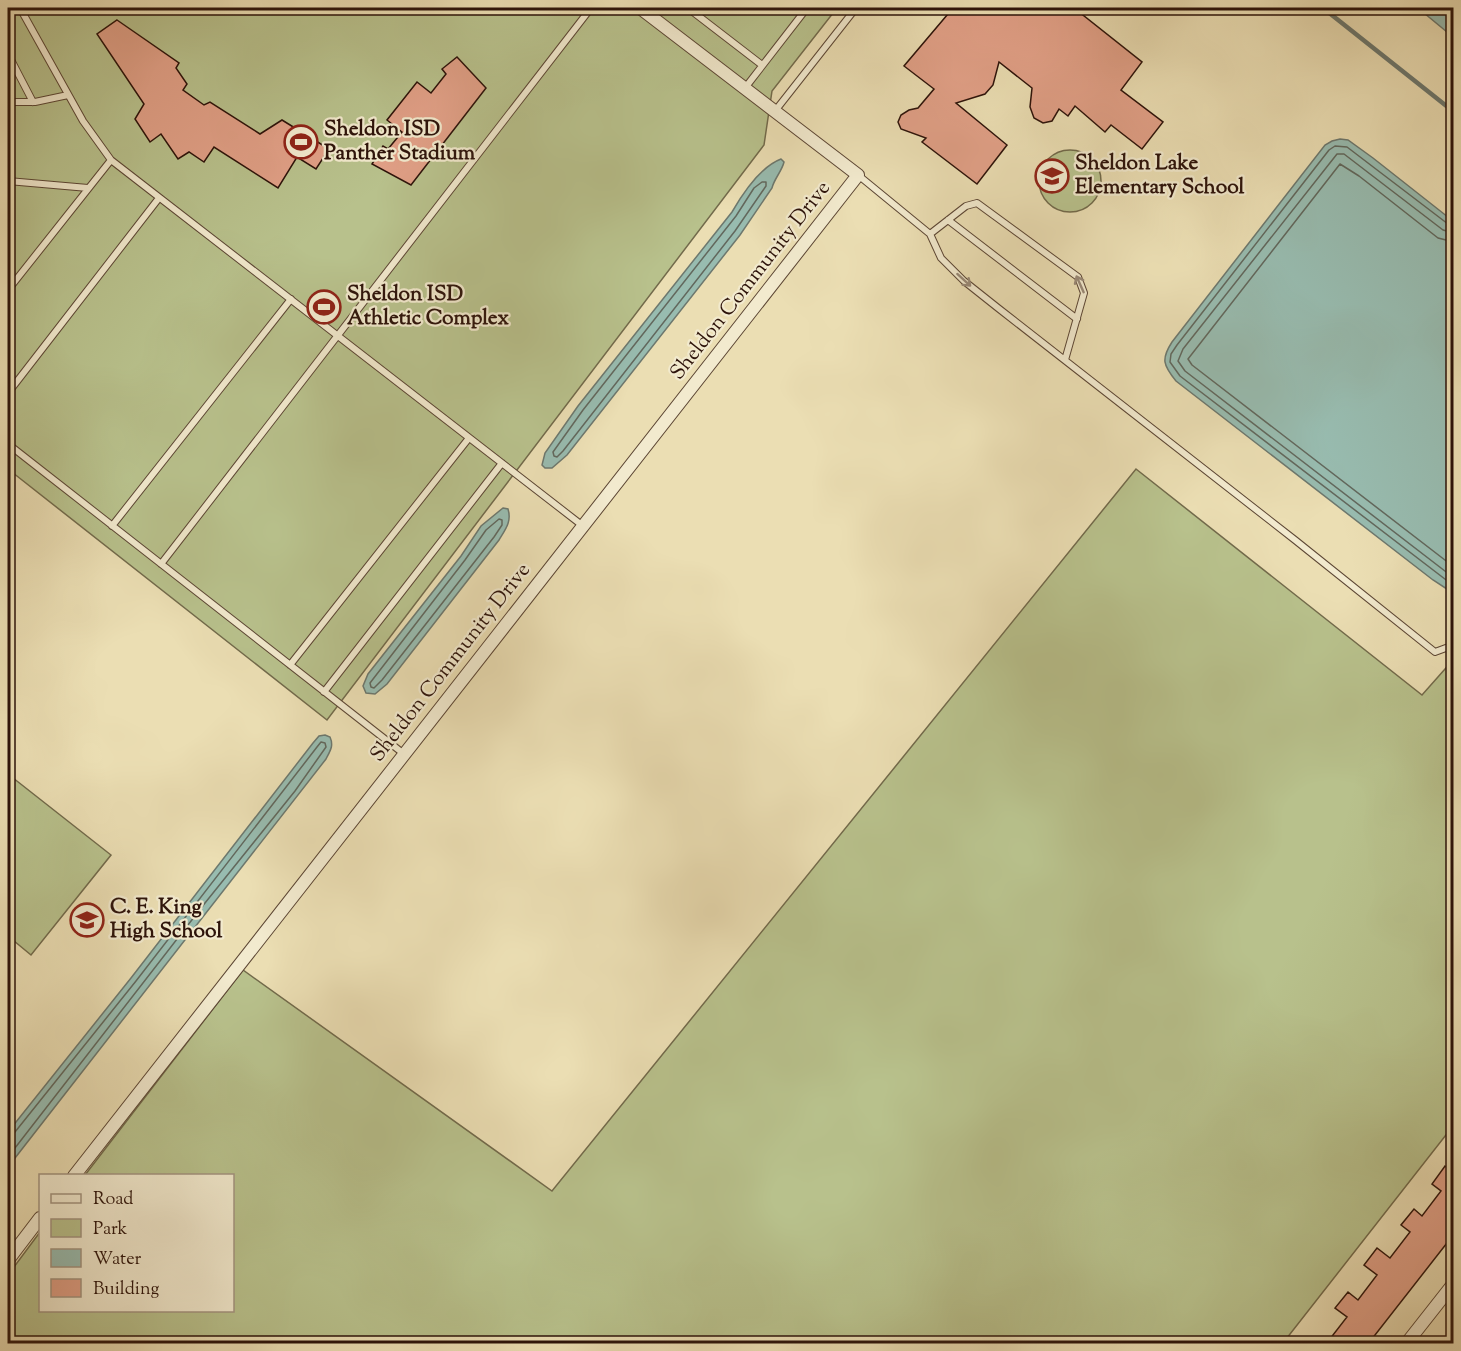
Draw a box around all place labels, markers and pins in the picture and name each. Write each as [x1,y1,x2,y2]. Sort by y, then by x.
place label: Sheldon ISD Panther Stadium [324,115,476,169]
sports icon: Sheldon ISD Panther Stadium [283,124,319,160]
place label: Sheldon Lake Elementary School [1075,149,1245,203]
school or university icon: Sheldon Lake Elementary School [1034,158,1070,194]
place label: Sheldon ISD Athletic Complex [347,280,509,334]
sports icon: Sheldon ISD Athletic Complex [306,289,342,325]
place label: C. E. King High School [110,893,222,947]
school or university icon: C. E. King High School [69,902,105,938]

